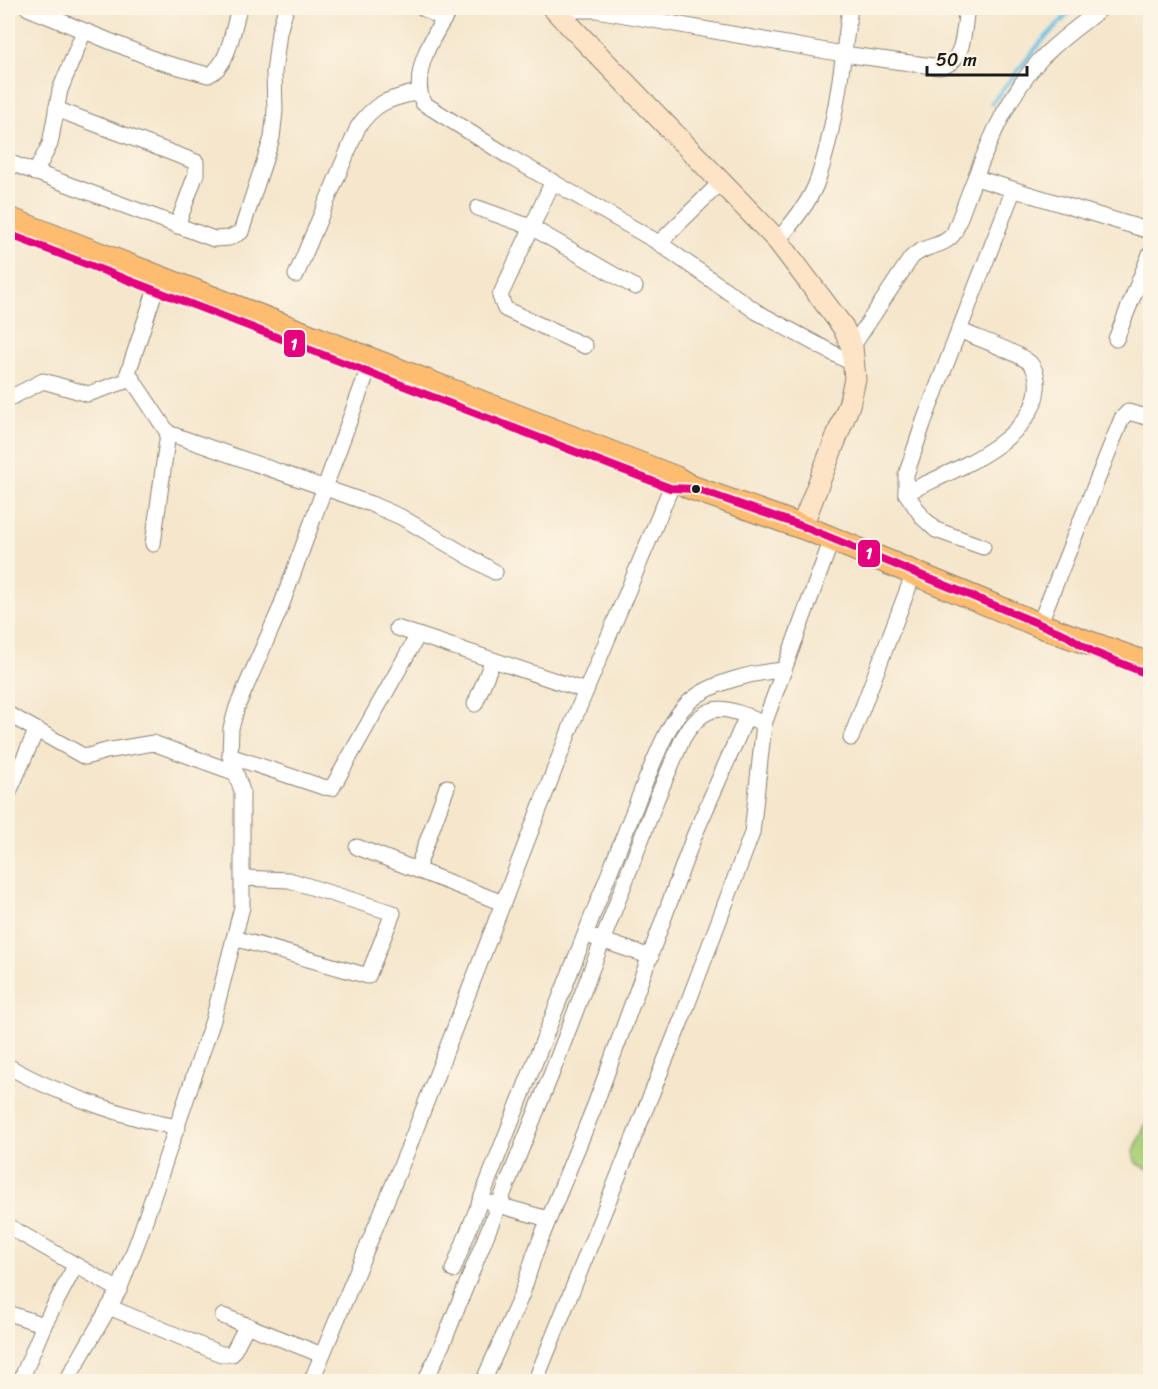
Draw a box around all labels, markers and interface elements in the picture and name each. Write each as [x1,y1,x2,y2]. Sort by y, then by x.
scale bar [927,39,1028,77]
text: 50 m [936,44,977,76]
line badge: 1 [283,329,306,358]
text: 1 [291,330,298,359]
unlabelled marker [690,483,702,495]
line badge: 1 [857,539,881,568]
text: 1 [866,539,873,568]

